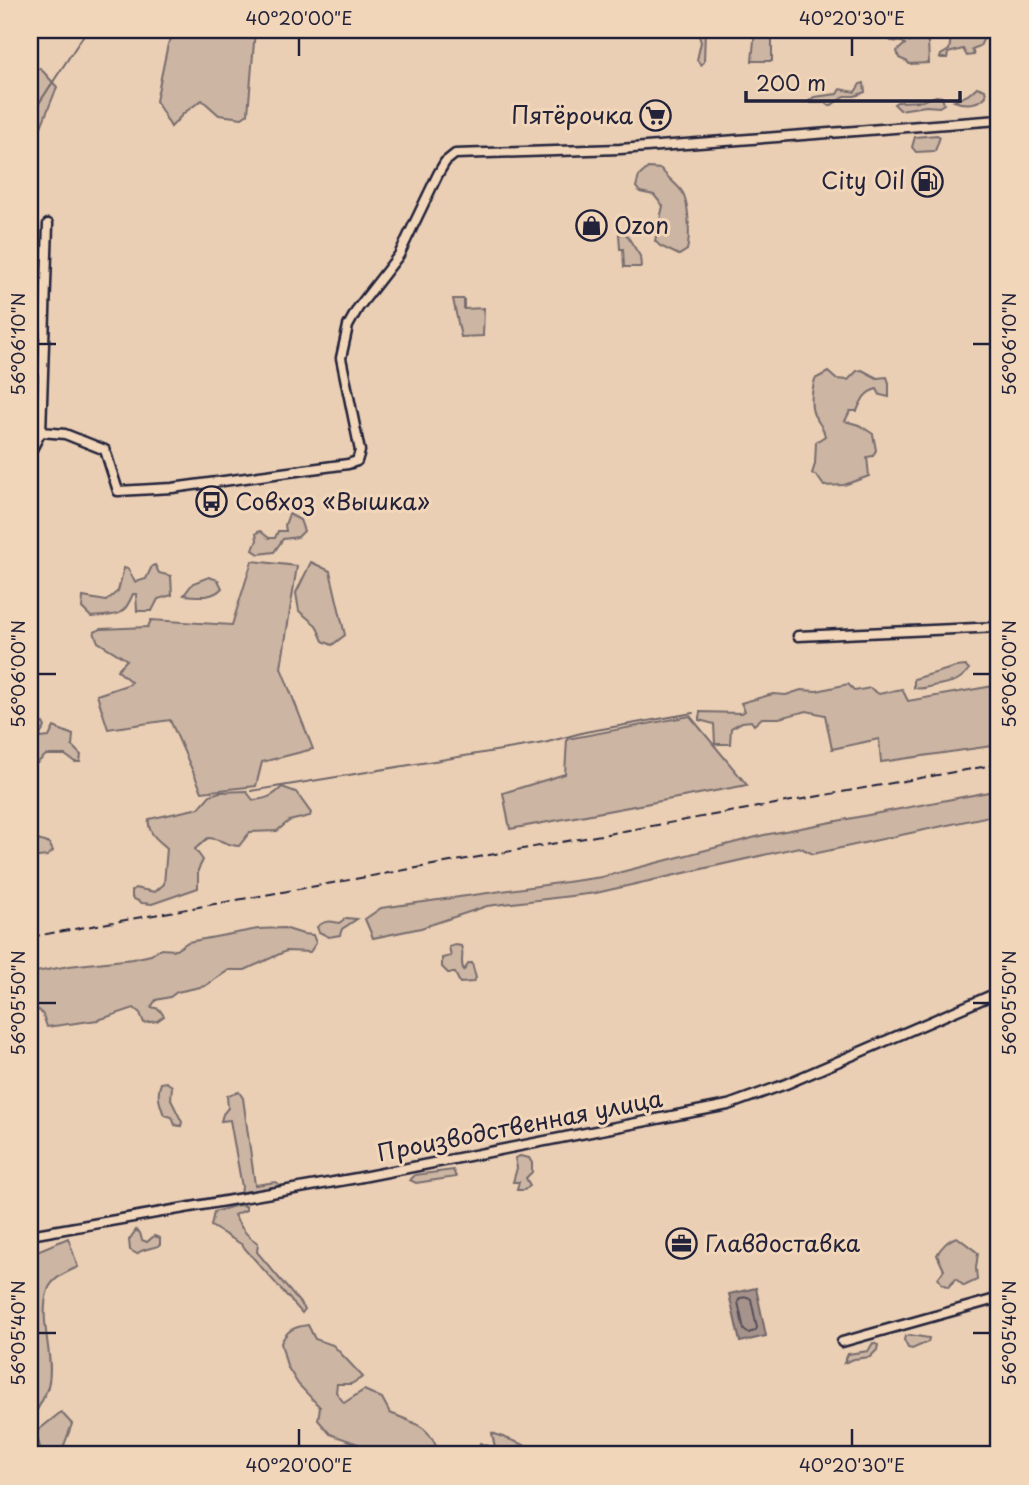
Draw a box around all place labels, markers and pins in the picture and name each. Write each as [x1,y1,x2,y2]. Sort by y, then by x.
place label: Пятёрочка [511,97,634,132]
supermarket icon: Пятёрочка [639,99,673,133]
place label: City Oil [821,162,905,197]
fuel station icon: City Oil [911,164,945,198]
place label: Ozon [614,207,669,242]
shop icon: Ozon [574,209,608,243]
place label: Совхоз «Вышка» [235,483,430,518]
bus stop icon: Совхоз «Вышка» [195,485,229,519]
place label: Главдоставка [705,1225,861,1260]
office icon: Главдоставка [665,1227,699,1261]

